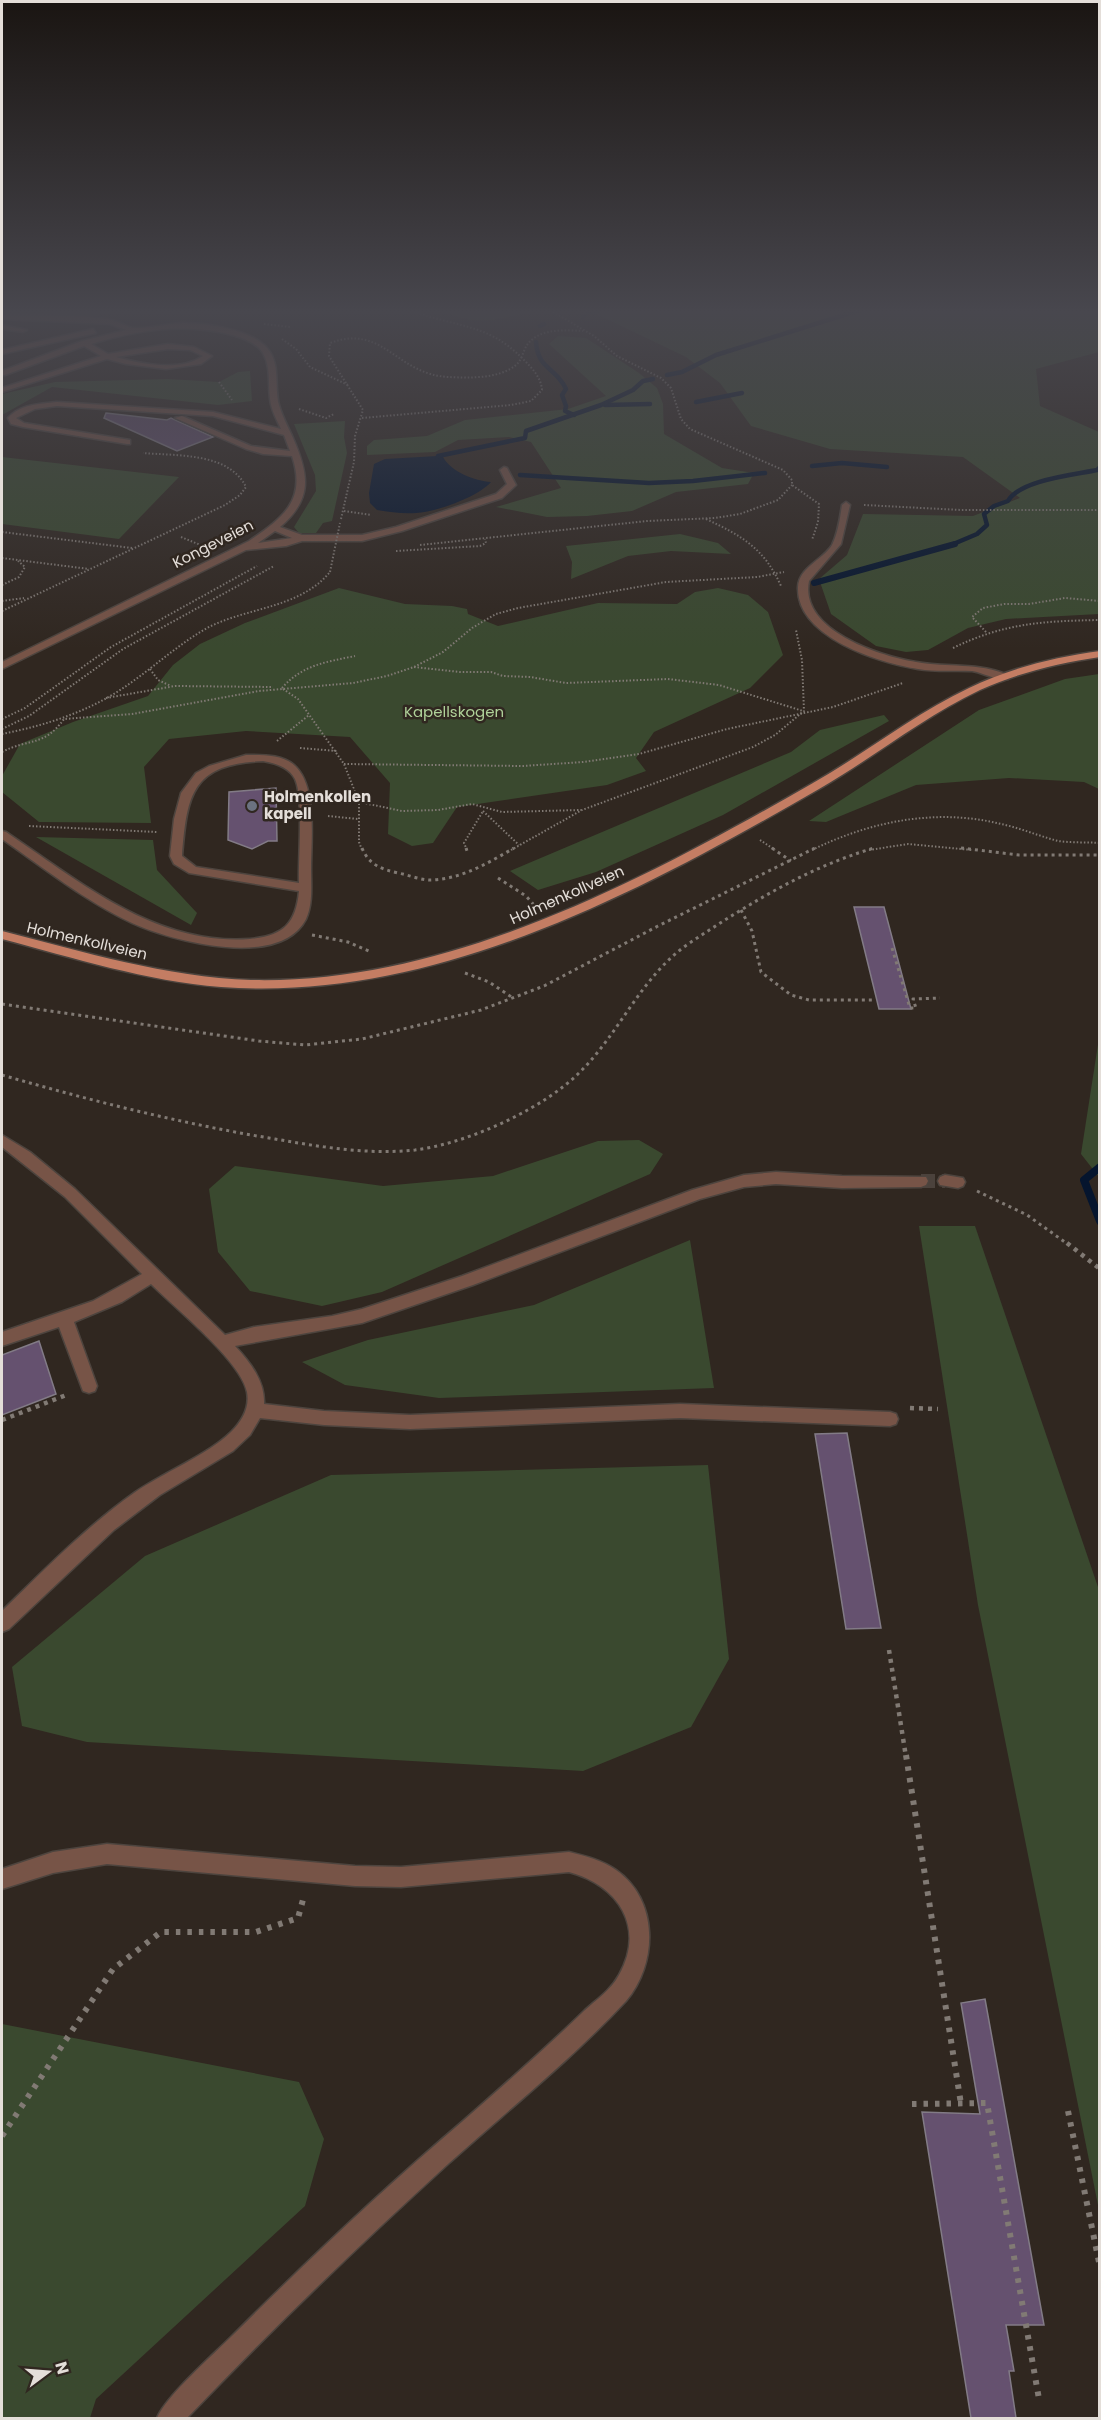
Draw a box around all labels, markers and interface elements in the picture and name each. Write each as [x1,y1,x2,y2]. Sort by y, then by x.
street label: Kongeveien [169,514,257,573]
park label: Kapellskogen [404,701,504,722]
place label: Holmenkollen kapell [264,786,371,824]
marker: Holmenkollen kapell [245,799,259,813]
street label: Holmenkollveien [506,860,627,929]
street label: Holmenkollveien [25,916,149,965]
north arrow [18,2342,78,2402]
text: N [49,2359,75,2377]

